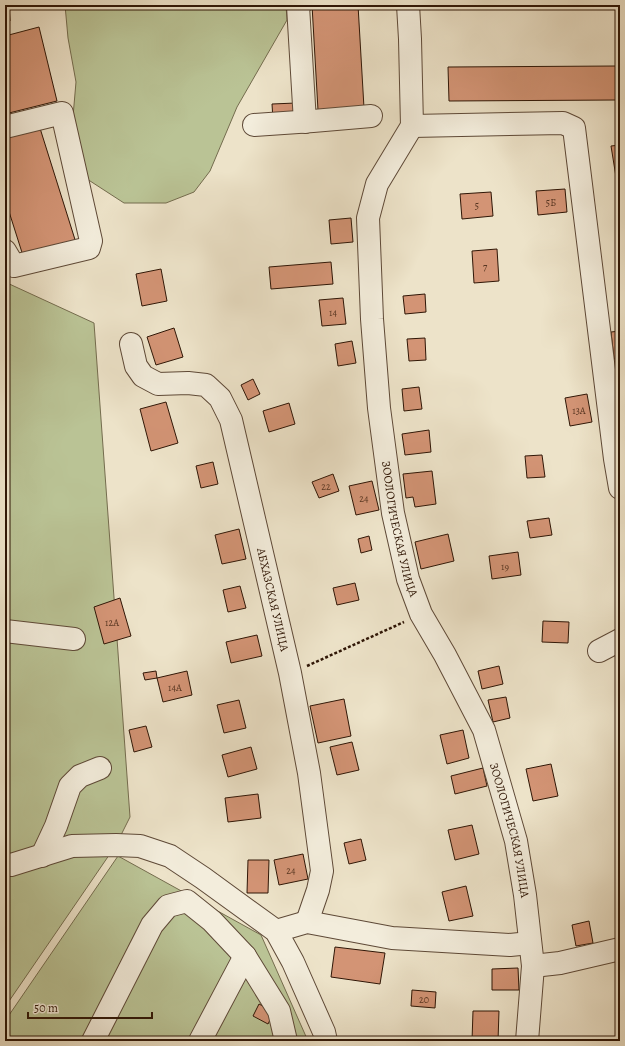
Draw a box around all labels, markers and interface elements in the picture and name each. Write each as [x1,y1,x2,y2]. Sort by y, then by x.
house number: 5Б [546,196,556,209]
house number: 5 [475,199,479,212]
house number: 7 [483,260,488,273]
house number: 14 [329,306,337,319]
house number: 13А [572,404,586,417]
street label: ЗООЛОГИЧЕСКАЯ УЛИЦА [378,460,422,600]
house number: 22 [321,480,331,493]
house number: 24 [359,492,369,505]
street label: АБХАЗСКАЯ УЛИЦА [253,545,293,654]
house number: 19 [501,560,509,573]
house number: 12А [105,616,119,629]
house number: 14А [168,681,182,694]
street label: ЗООЛОГИЧЕСКАЯ УЛИЦА [486,761,533,900]
house number: 24 [286,864,296,877]
house number: 20 [419,993,429,1006]
scale bar [28,994,152,1020]
text: 50 m [34,1000,58,1016]

